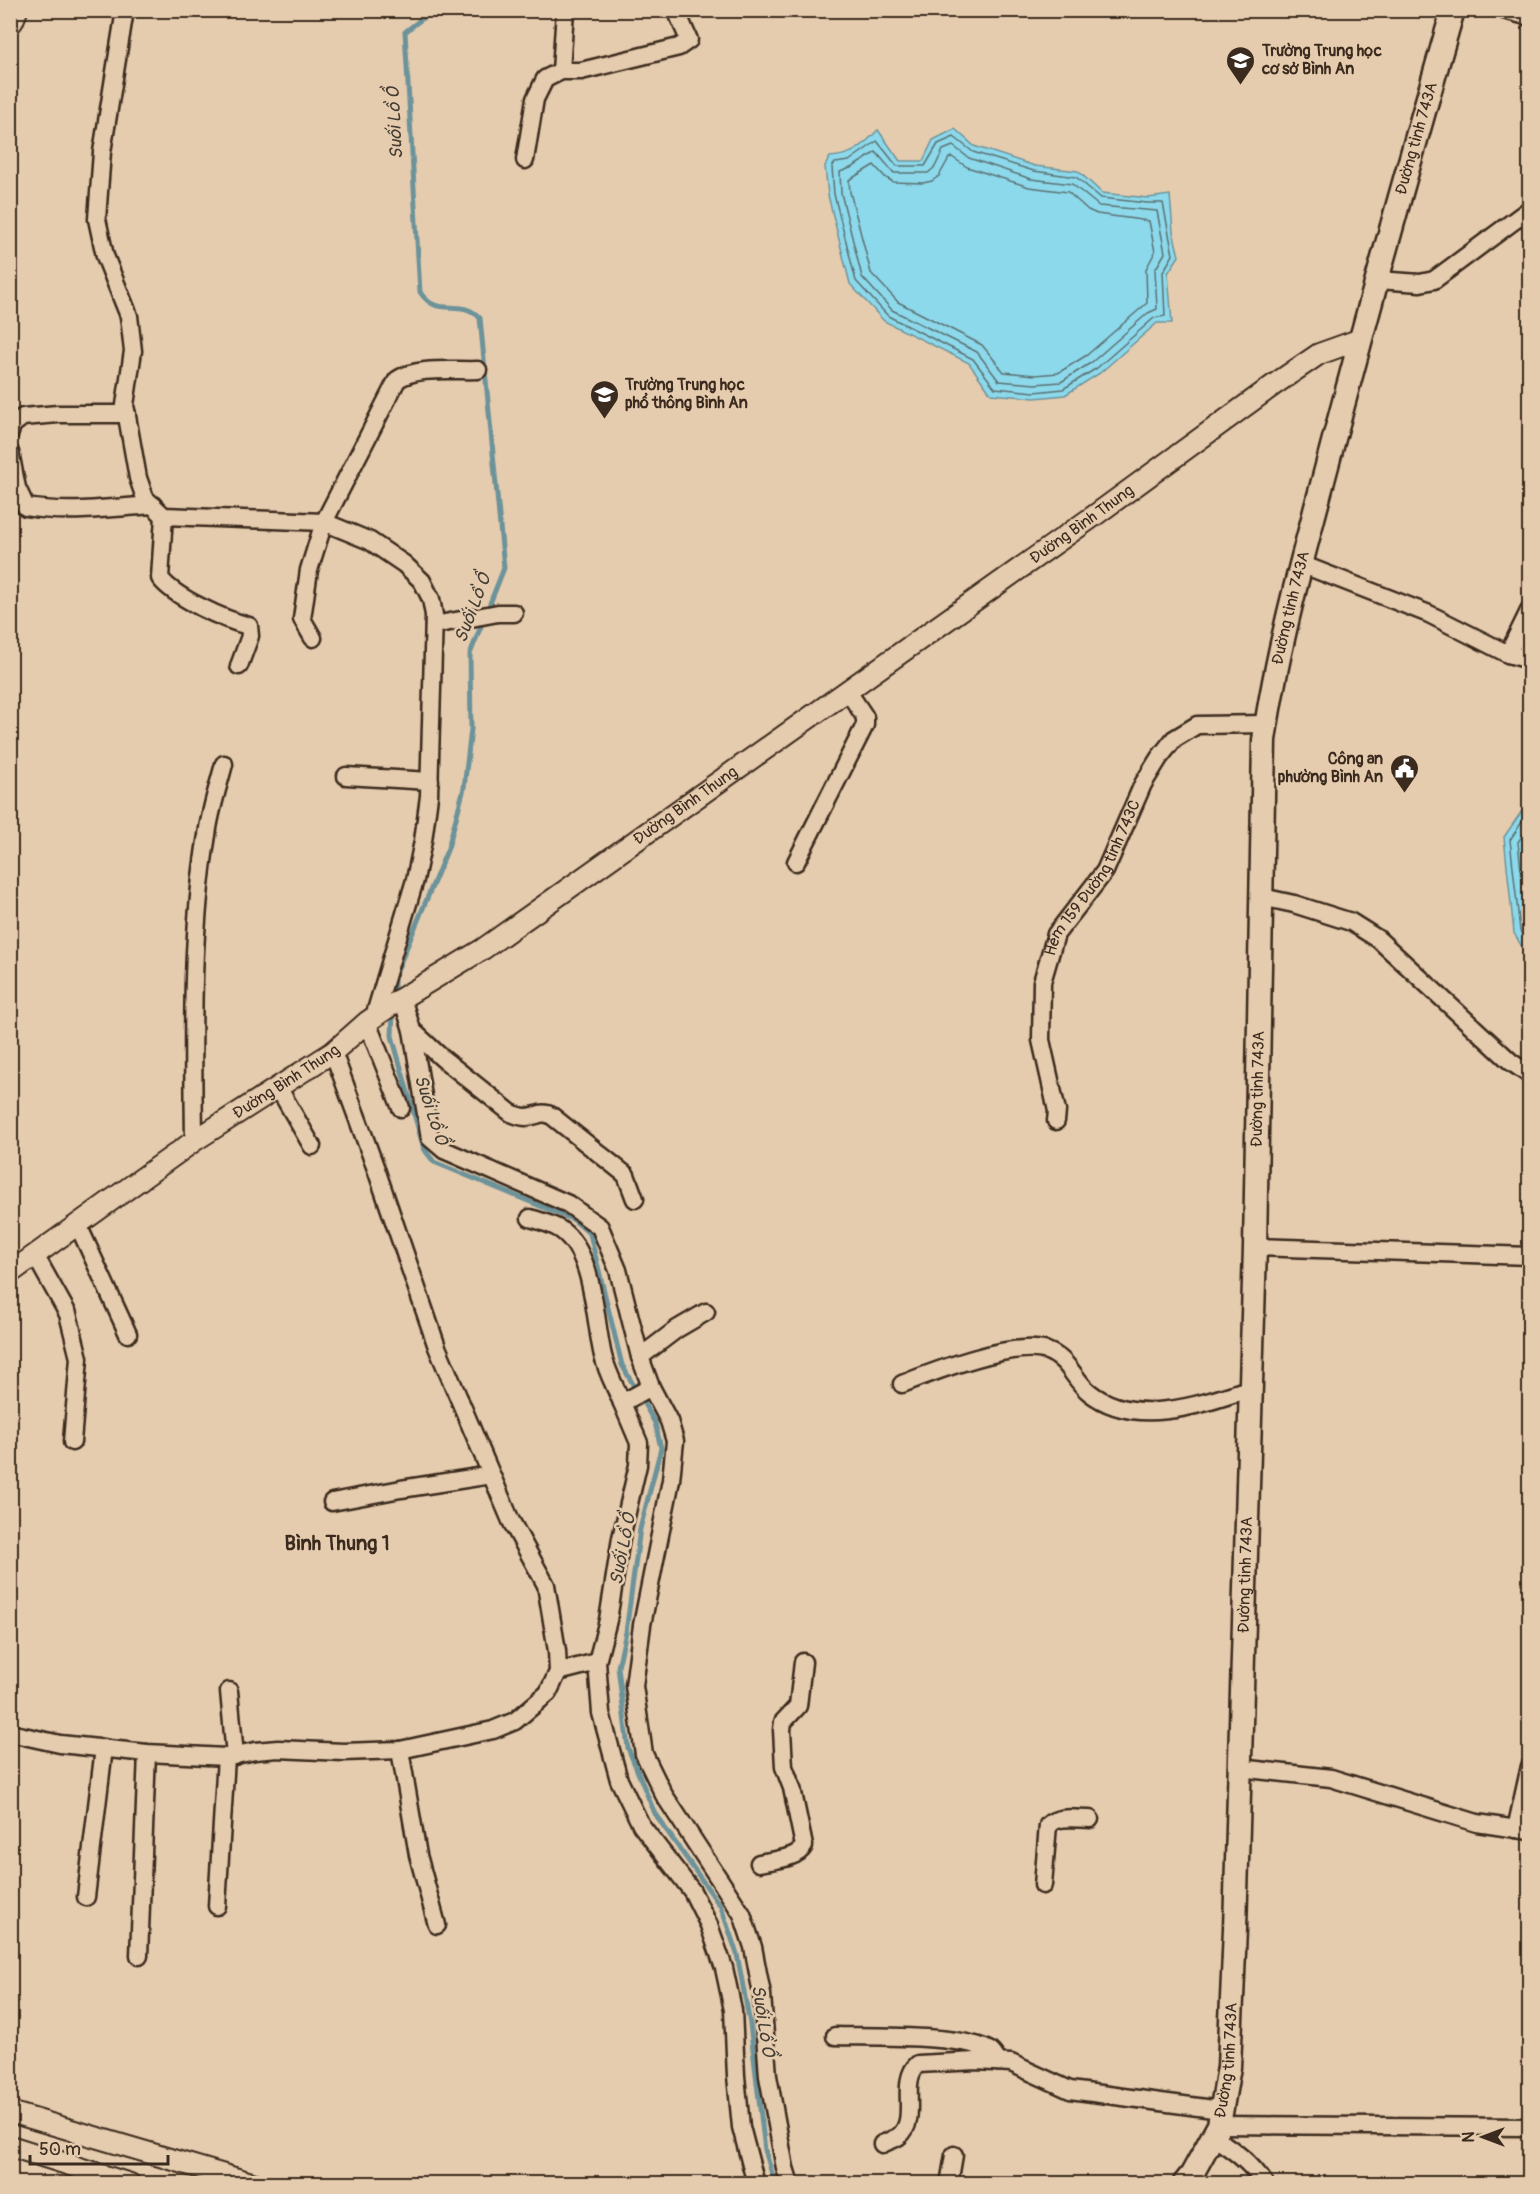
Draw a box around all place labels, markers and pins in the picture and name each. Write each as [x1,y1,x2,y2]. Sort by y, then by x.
place label: Trường Trung học cơ sở Bình An [1261,41,1382,79]
school or university icon: Trường Trung học cơ sở Bình An [1225,44,1257,86]
place label: Trường Trung học phổ thông Bình An [624,375,748,413]
school or university icon: Trường Trung học phổ thông Bình An [588,378,620,420]
place label: Công an phường Bình An [1278,749,1383,787]
public building icon: Công an phường Bình An [1388,752,1420,794]

